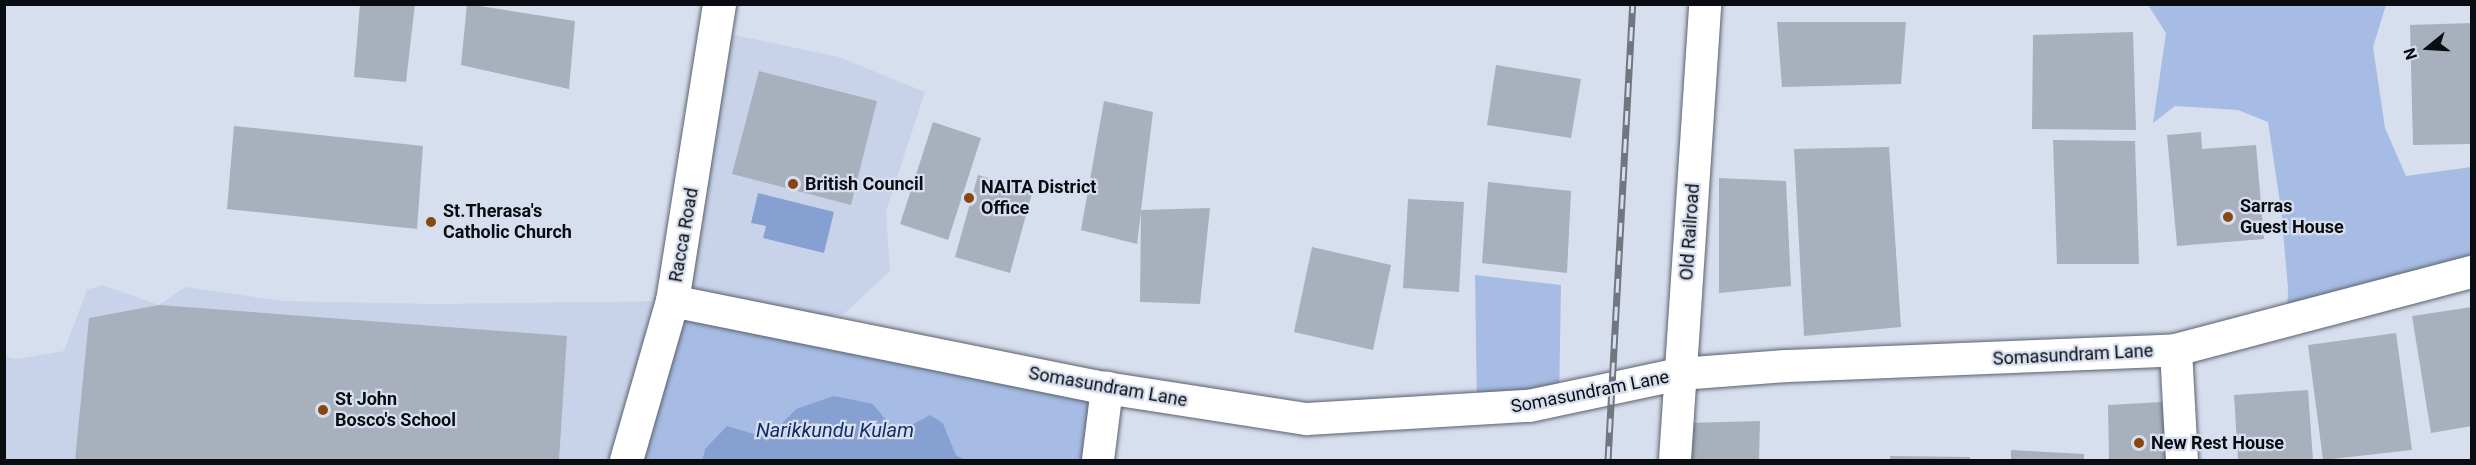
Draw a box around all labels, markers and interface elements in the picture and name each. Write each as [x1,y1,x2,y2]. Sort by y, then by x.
north arrow [2398,18,2458,78]
text: N [2400,45,2421,62]
place label: British Council [805,173,924,195]
marker: British Council [786,177,800,191]
place label: NAITA District Office [981,177,1096,219]
street label: Old Railroad [1676,183,1704,281]
street label: Racca Road [665,186,703,284]
marker: NAITA District Office [962,191,976,205]
place label: Sarras Guest House [2240,196,2344,238]
place label: St.Therasa's Catholic Church [443,201,572,244]
marker: Sarras Guest House [2221,210,2235,224]
marker: St.Therasa's Catholic Church [424,215,438,229]
street label: Somasundram Lane [1992,340,2154,370]
street label: Somasundram Lane [1027,362,1189,412]
street label: Somasundram Lane [1509,366,1671,418]
place label: St John Bosco's School [335,389,456,432]
marker: St John Bosco's School [316,403,330,417]
water label: Narikkundu Kulam [756,418,914,442]
place label: New Rest House [2151,432,2284,454]
marker: New Rest House [2132,436,2146,450]

